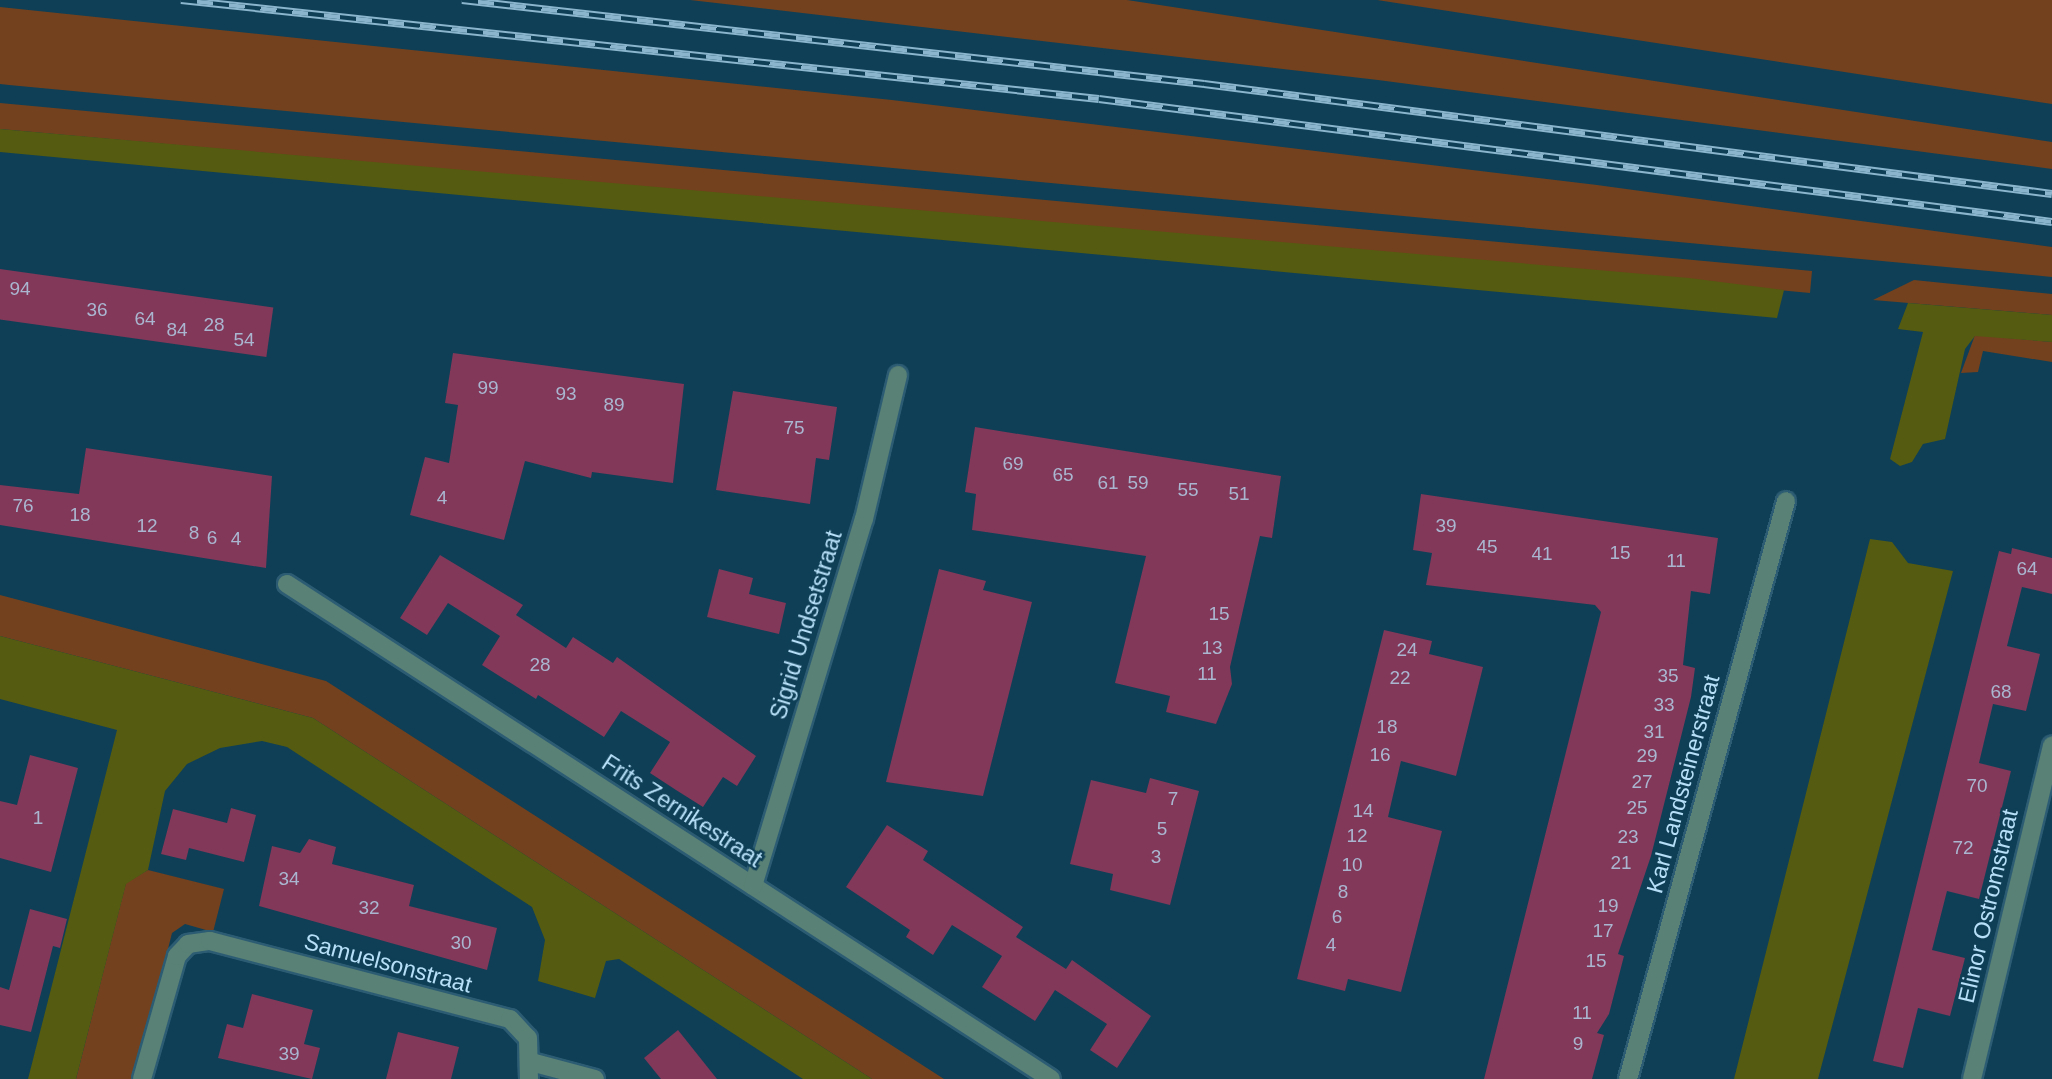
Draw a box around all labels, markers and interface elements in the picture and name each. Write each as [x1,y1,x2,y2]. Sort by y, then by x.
house number: 94 [9,278,31,300]
house number: 36 [86,299,108,321]
house number: 64 [134,308,156,330]
house number: 28 [203,314,225,336]
house number: 84 [166,319,188,341]
house number: 54 [233,329,255,351]
house number: 99 [477,377,499,399]
house number: 93 [555,383,577,405]
house number: 89 [603,394,625,416]
house number: 75 [783,417,805,439]
house number: 69 [1002,453,1024,475]
house number: 65 [1052,464,1074,486]
house number: 61 [1097,472,1119,494]
house number: 59 [1127,472,1149,494]
house number: 55 [1177,479,1199,501]
house number: 51 [1228,483,1250,505]
house number: 4 [437,487,447,509]
house number: 76 [12,495,34,517]
house number: 18 [69,504,91,526]
house number: 12 [136,515,158,537]
house number: 39 [1435,515,1457,537]
house number: 8 [189,522,199,544]
house number: 6 [207,527,217,549]
street label: Sigrid Undsetstraat [764,527,848,723]
house number: 4 [231,528,241,550]
house number: 45 [1476,536,1498,558]
house number: 15 [1609,542,1631,564]
house number: 41 [1531,543,1553,565]
house number: 11 [1666,550,1686,572]
house number: 64 [2016,558,2038,580]
house number: 15 [1208,603,1230,625]
house number: 13 [1201,637,1223,659]
house number: 24 [1396,639,1418,661]
house number: 28 [529,654,551,676]
house number: 11 [1197,663,1217,685]
house number: 35 [1657,665,1679,687]
house number: 22 [1389,667,1411,689]
street label: Karl Landsteinerstraat [1641,672,1725,896]
house number: 68 [1990,681,2012,703]
house number: 33 [1653,694,1675,716]
house number: 18 [1376,716,1398,738]
house number: 31 [1643,721,1665,743]
house number: 16 [1369,744,1391,766]
house number: 29 [1636,745,1658,767]
street label: Frits Zernikestraat [597,749,767,873]
house number: 27 [1631,771,1653,793]
house number: 70 [1966,775,1988,797]
house number: 7 [1168,788,1178,810]
house number: 25 [1626,797,1648,819]
house number: 14 [1352,800,1374,822]
street label: Elinor Ostromstraat [1952,806,2024,1006]
house number: 1 [33,807,43,829]
house number: 5 [1157,818,1167,840]
house number: 12 [1346,825,1368,847]
house number: 23 [1617,826,1639,848]
house number: 72 [1952,837,1974,859]
house number: 3 [1151,846,1161,868]
house number: 21 [1610,852,1632,874]
house number: 10 [1341,854,1363,876]
house number: 34 [278,868,300,890]
house number: 8 [1338,881,1348,903]
house number: 19 [1597,895,1619,917]
house number: 32 [358,897,380,919]
house number: 6 [1332,906,1342,928]
house number: 17 [1592,920,1614,942]
street label: Samuelsonstraat [301,927,475,999]
house number: 30 [450,932,472,954]
house number: 4 [1326,934,1336,956]
house number: 15 [1585,950,1607,972]
house number: 11 [1572,1002,1592,1024]
house number: 9 [1573,1033,1583,1055]
house number: 39 [278,1043,300,1065]

